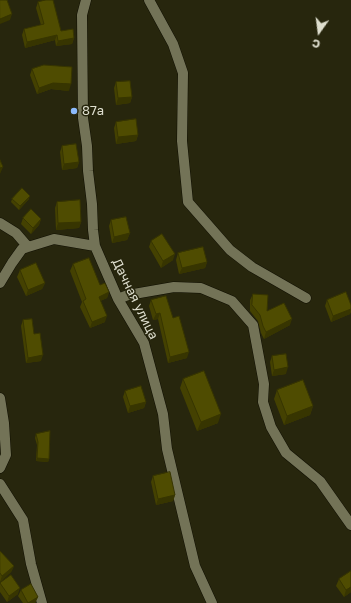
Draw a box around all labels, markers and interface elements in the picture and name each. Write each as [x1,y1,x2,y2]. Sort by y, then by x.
north arrow [299,12,339,52]
text: С [311,37,321,51]
place label: 87а [82,103,104,119]
marker: 87а [69,106,79,116]
street label: Дачная улица [109,256,161,342]

